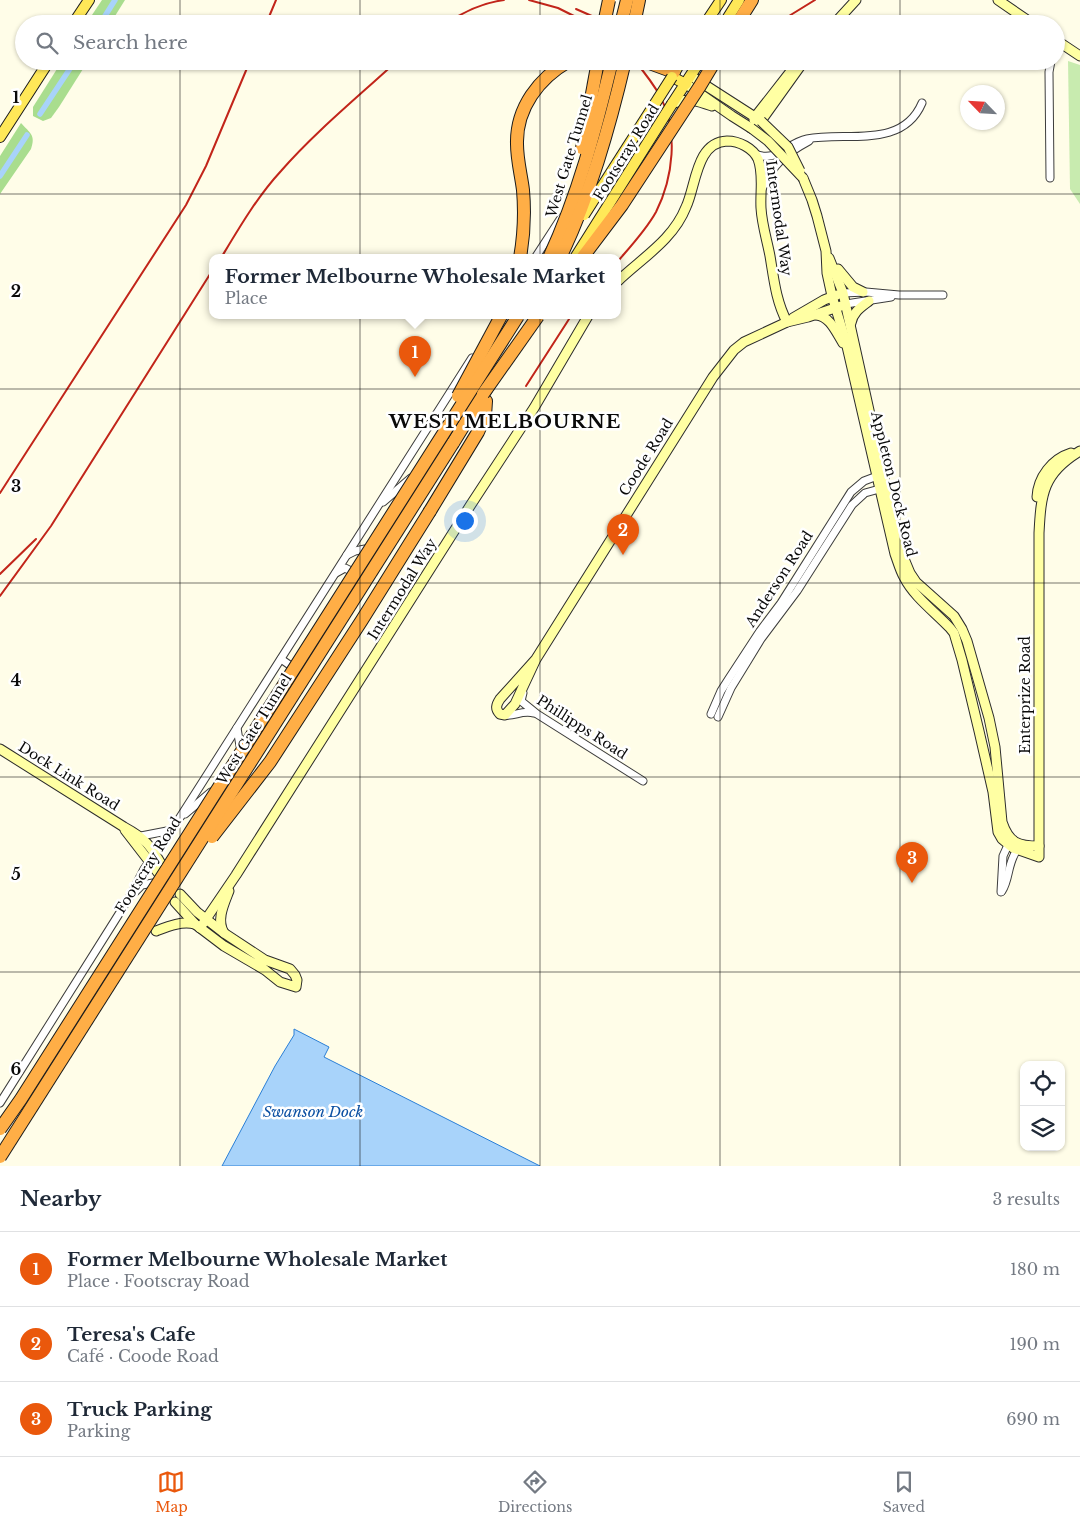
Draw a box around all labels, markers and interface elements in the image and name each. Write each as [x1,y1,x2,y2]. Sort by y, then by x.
search box [15,15,1065,70]
icon: search [33,29,61,57]
text: Search here [73,31,188,54]
north arrow [960,85,1005,130]
text: 1 [13,87,20,107]
street label: West Gate Tunnel [541,92,596,221]
street label: Footscray Road [589,100,663,204]
street label: Intermodal Way [762,159,796,277]
popup [209,254,621,319]
text: Former Melbourne Wholesale Market [225,265,605,288]
text: 2 [11,281,21,301]
text: Place [225,288,268,308]
pin: 1 [399,336,431,377]
street label: Appleton Dock Road [867,408,921,559]
district label: WEST MELBOURNE [388,410,621,433]
street label: Coode Road [615,414,677,499]
text: 3 [11,476,21,496]
your location [452,508,478,534]
pin: 2 [607,514,639,555]
street label: Anderson Road [741,527,817,631]
street label: Intermodal Way [364,535,441,643]
street label: Enterprize Road [1016,636,1034,754]
text: 4 [11,670,21,690]
street label: West Gate Tunnel [212,670,296,789]
street label: Phillipps Road [533,691,631,763]
street label: Dock Link Road [15,738,123,815]
street label: Footscray Road [111,813,185,917]
pin: 3 [896,842,928,883]
text: 5 [11,864,21,884]
text: 6 [11,1059,22,1079]
map controls [1020,1061,1065,1151]
button: locate [1020,1061,1065,1106]
water label: Swanson Dock [263,1102,363,1121]
button: layers [1020,1106,1065,1151]
text: Nearby [20,1186,101,1212]
text: 3 results [992,1189,1060,1209]
text: Former Melbourne Wholesale Market [67,1248,447,1271]
text: 1 [33,1259,39,1279]
text: 180 m [1010,1259,1060,1279]
text: Place · Footscray Road [67,1271,250,1291]
text: Teresa's Cafe [67,1323,196,1346]
text: 2 [31,1334,41,1354]
text: 190 m [1009,1334,1060,1354]
text: Café · Coode Road [67,1346,219,1366]
text: Truck Parking [67,1398,212,1421]
text: 3 [31,1409,41,1429]
text: 690 m [1006,1409,1060,1429]
text: Parking [67,1421,130,1441]
tab: Map [155,1468,188,1516]
tab: Directions [498,1468,572,1516]
tab: Saved [883,1468,925,1516]

